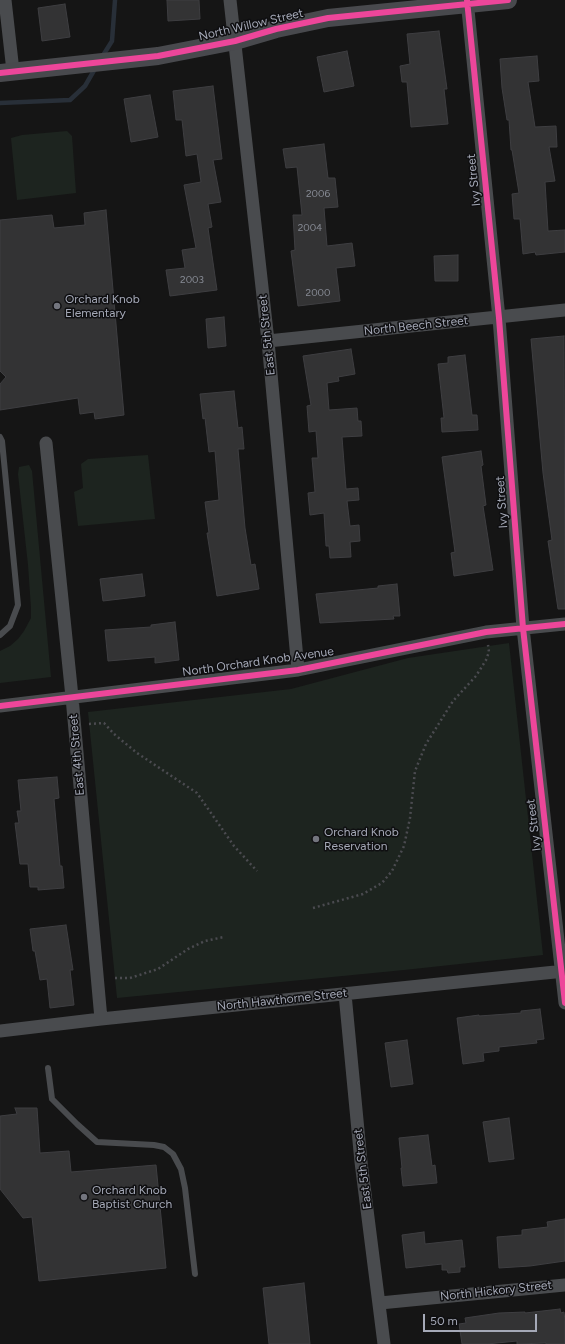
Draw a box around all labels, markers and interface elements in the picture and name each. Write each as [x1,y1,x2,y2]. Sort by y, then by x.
street label: North Willow Street [197,6,305,44]
street label: Ivy Street [464,153,484,207]
house number: 2006 [306,188,330,200]
house number: 2004 [298,222,322,234]
house number: 2003 [180,274,204,286]
house number: 2000 [306,287,330,299]
place label: Orchard Knob Elementary [65,292,140,320]
street label: East 5th Street [256,294,278,376]
marker: Orchard Knob Elementary [52,301,62,311]
street label: North Beech Street [363,313,469,339]
street label: Ivy Street [493,475,511,529]
street label: North Orchard Knob Avenue [181,644,335,680]
street label: East 4th Street [66,714,88,796]
street label: Ivy Street [524,798,544,852]
place label: Orchard Knob Reservation [324,825,399,853]
marker: Orchard Knob Reservation [311,834,321,844]
street label: North Hawthorne Street [216,986,348,1014]
street label: East 5th Street [351,1128,375,1210]
place label: Orchard Knob Baptist Church [92,1183,172,1211]
marker: Orchard Knob Baptist Church [79,1192,89,1202]
street label: North Hickory Street [439,1278,553,1304]
scale bar [425,1306,539,1332]
text: 50 m [430,1314,458,1328]

